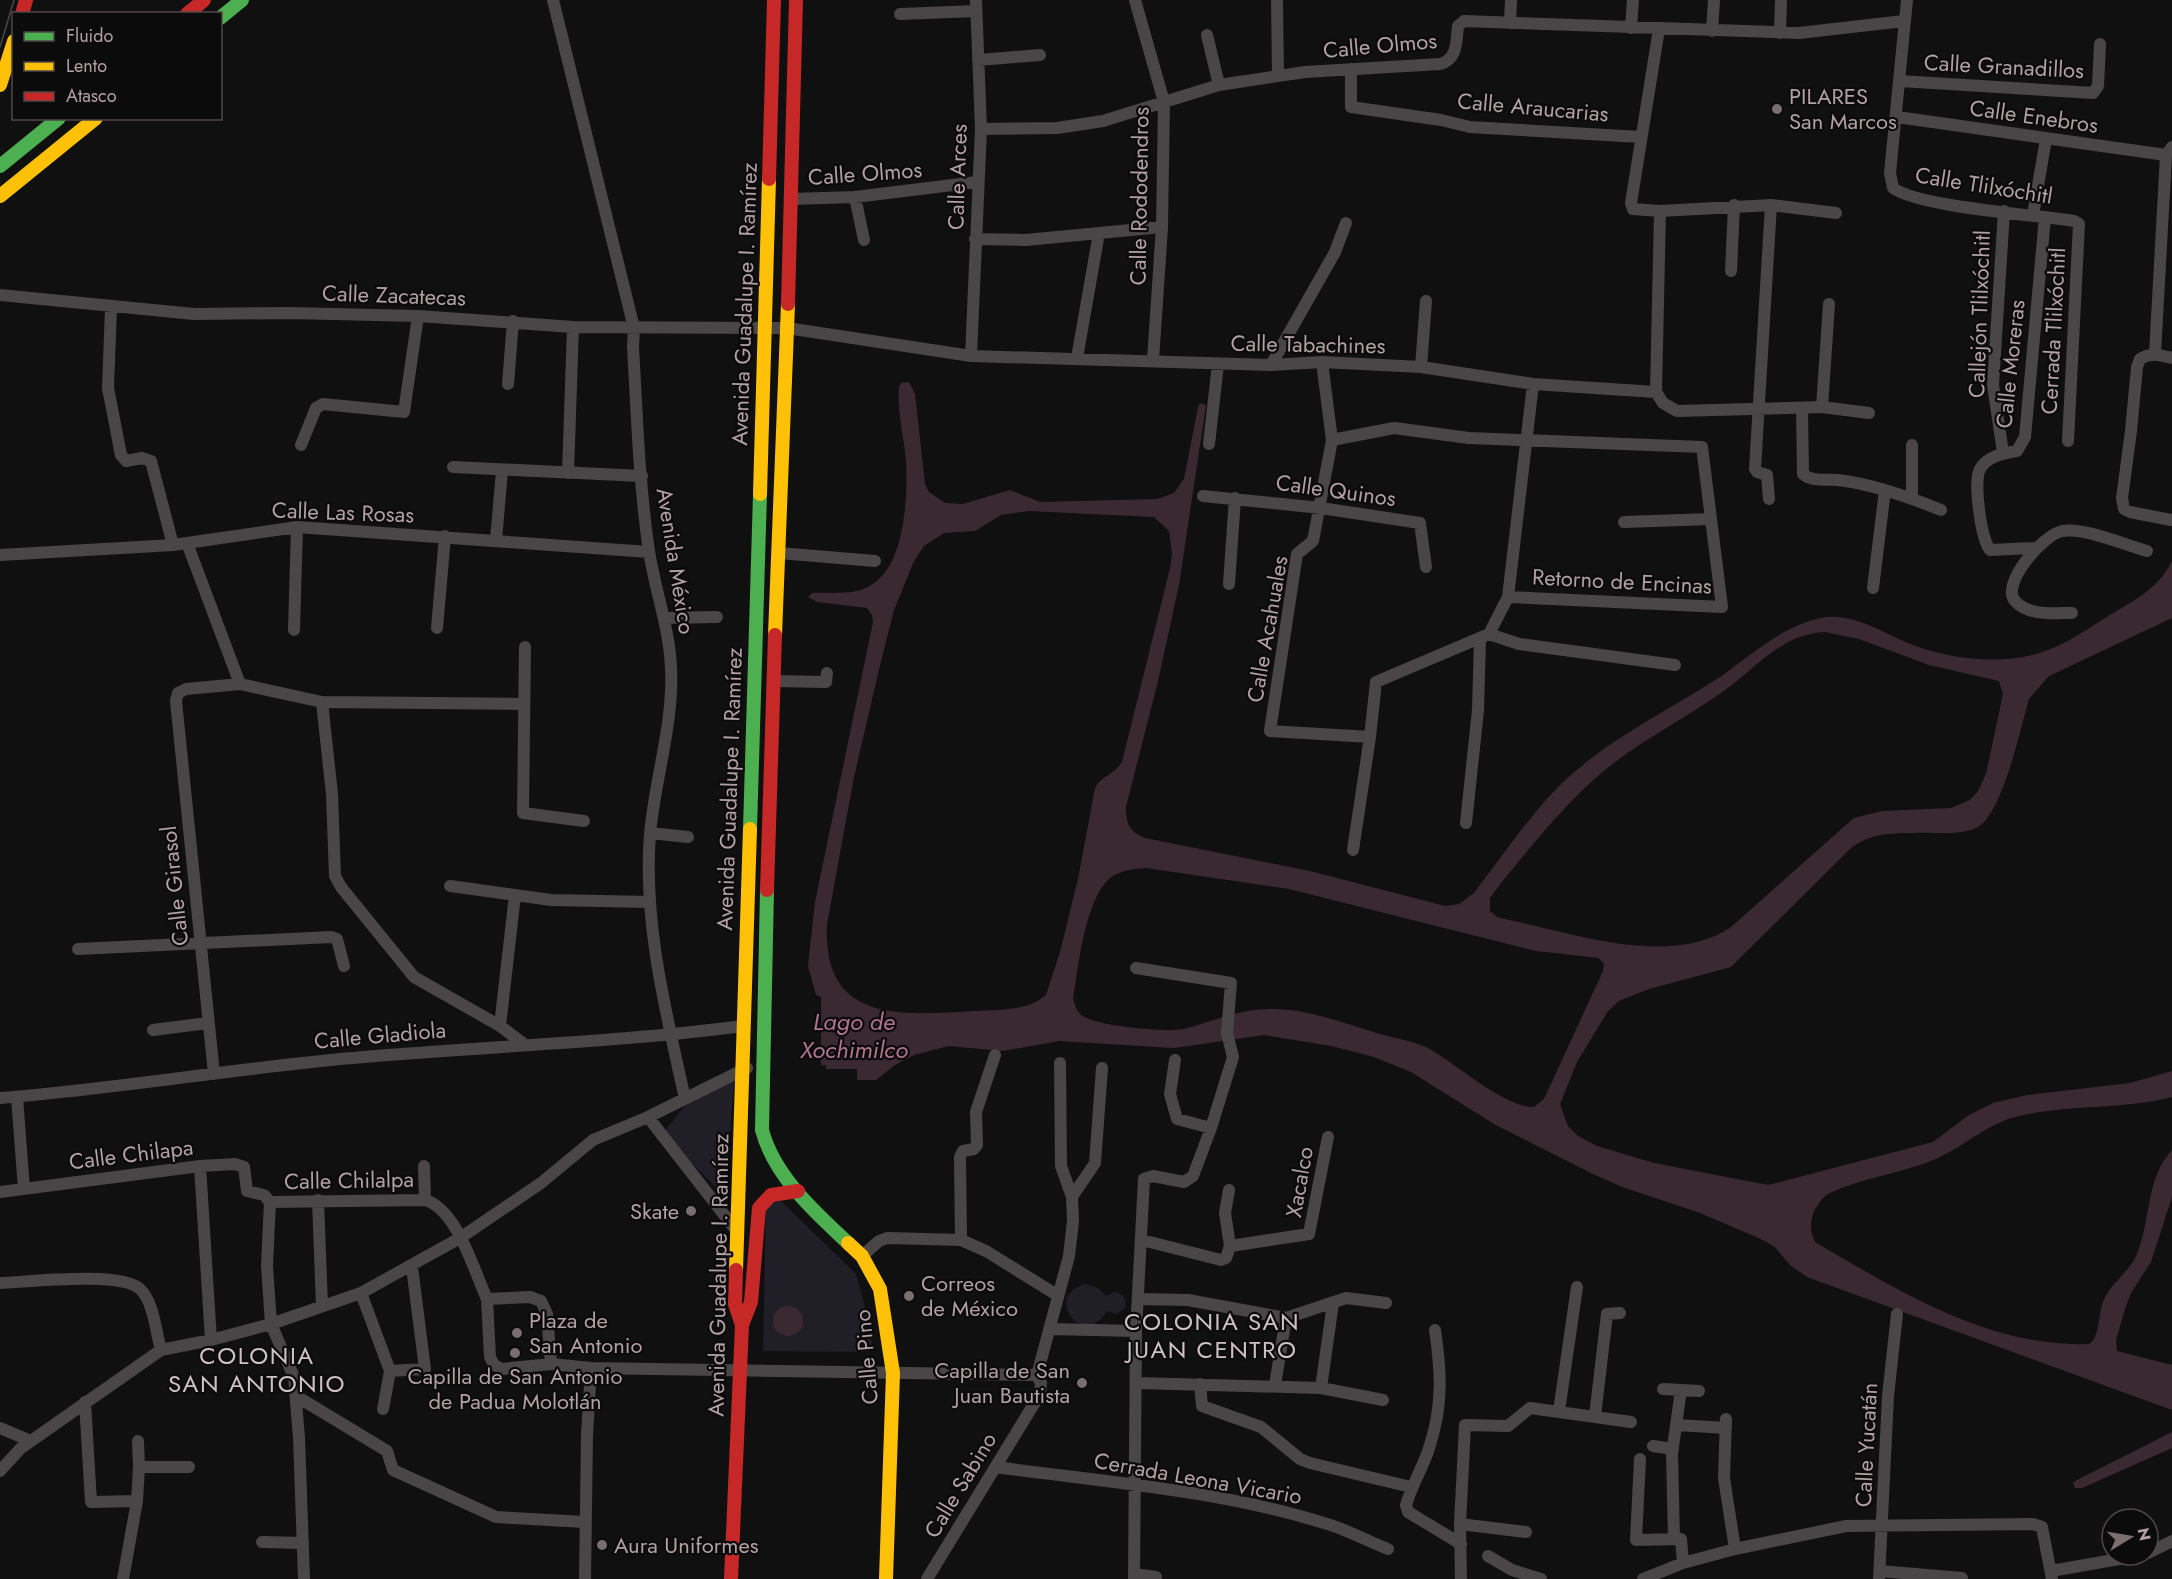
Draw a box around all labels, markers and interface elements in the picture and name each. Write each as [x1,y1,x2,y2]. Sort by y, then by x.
legend [12,12,222,120]
text: Fluido [66,23,114,49]
street label: Calle Olmos [1322,24,1438,66]
street label: Calle Granadillos [1923,46,2085,86]
text: Lento [66,53,107,79]
place label: PILARES San Marcos [1789,80,1897,137]
text: Atasco [66,83,117,109]
street label: Calle Araucarias [1456,84,1610,130]
street label: Calle Enebros [1968,91,2100,141]
marker: PILARES San Marcos [1770,102,1784,116]
street label: Calle Rododendros [1121,106,1157,286]
street label: Calle Arces [939,123,975,231]
street label: Calle Olmos [807,153,923,193]
street label: Calle Tlilxóchitl [1913,158,2055,212]
street label: Avenida Guadalupe I. Ramírez [723,162,765,446]
street label: Callejón Tlilxóchitl [1960,230,1998,398]
street label: Cerrada Tlilxóchitl [2033,247,2073,415]
street label: Calle Zacatecas [322,276,467,314]
street label: Calle Moreras [1987,298,2033,430]
street label: Calle Tabachines [1230,327,1386,361]
street label: Calle Quinos [1274,466,1398,514]
street label: Avenida México [649,486,703,636]
street label: Calle Las Rosas [271,494,415,530]
street label: Calle Acahuales [1238,553,1296,705]
street label: Retorno de Encinas [1531,560,1713,602]
street label: Avenida Guadalupe I. Ramírez [708,647,750,931]
street label: Calle Girasol [152,824,196,948]
water label: Lago de Xochimilco [799,1004,908,1067]
street label: Calle Gladiola [313,1013,447,1057]
street label: Calle Chilapa [67,1131,195,1177]
street label: Avenida Guadalupe I. Ramírez [700,1133,736,1417]
street label: Xacalco [1277,1144,1321,1220]
street label: Calle Chilalpa [284,1163,414,1197]
place label: Skate [630,1195,679,1227]
marker: Skate [684,1204,698,1218]
place label: Correos de México [921,1267,1018,1324]
marker: Correos de México [902,1289,916,1303]
place label: Plaza de San Antonio [529,1304,642,1361]
district label: COLONIA SAN JUAN CENTRO [1124,1304,1300,1367]
street label: Calle Pino [846,1308,886,1406]
marker: Plaza de San Antonio [510,1326,524,1340]
district label: COLONIA SAN ANTONIO [168,1338,346,1401]
marker: Capilla de San Antonio de Padua Molotlán [508,1346,522,1360]
place label: Capilla de San Juan Bautista [934,1354,1070,1411]
place label: Capilla de San Antonio de Padua Molotlán [407,1360,623,1417]
marker: Capilla de San Juan Bautista [1075,1376,1089,1390]
street label: Calle Yucatán [1847,1382,1885,1508]
street label: Calle Sabino [916,1426,1004,1544]
street label: Cerrada Leona Vicario [1092,1444,1304,1512]
north arrow [2100,1507,2160,1567]
text: N [2132,1526,2157,1543]
place label: Aura Uniformes [614,1529,759,1561]
marker: Aura Uniformes [595,1538,609,1552]

